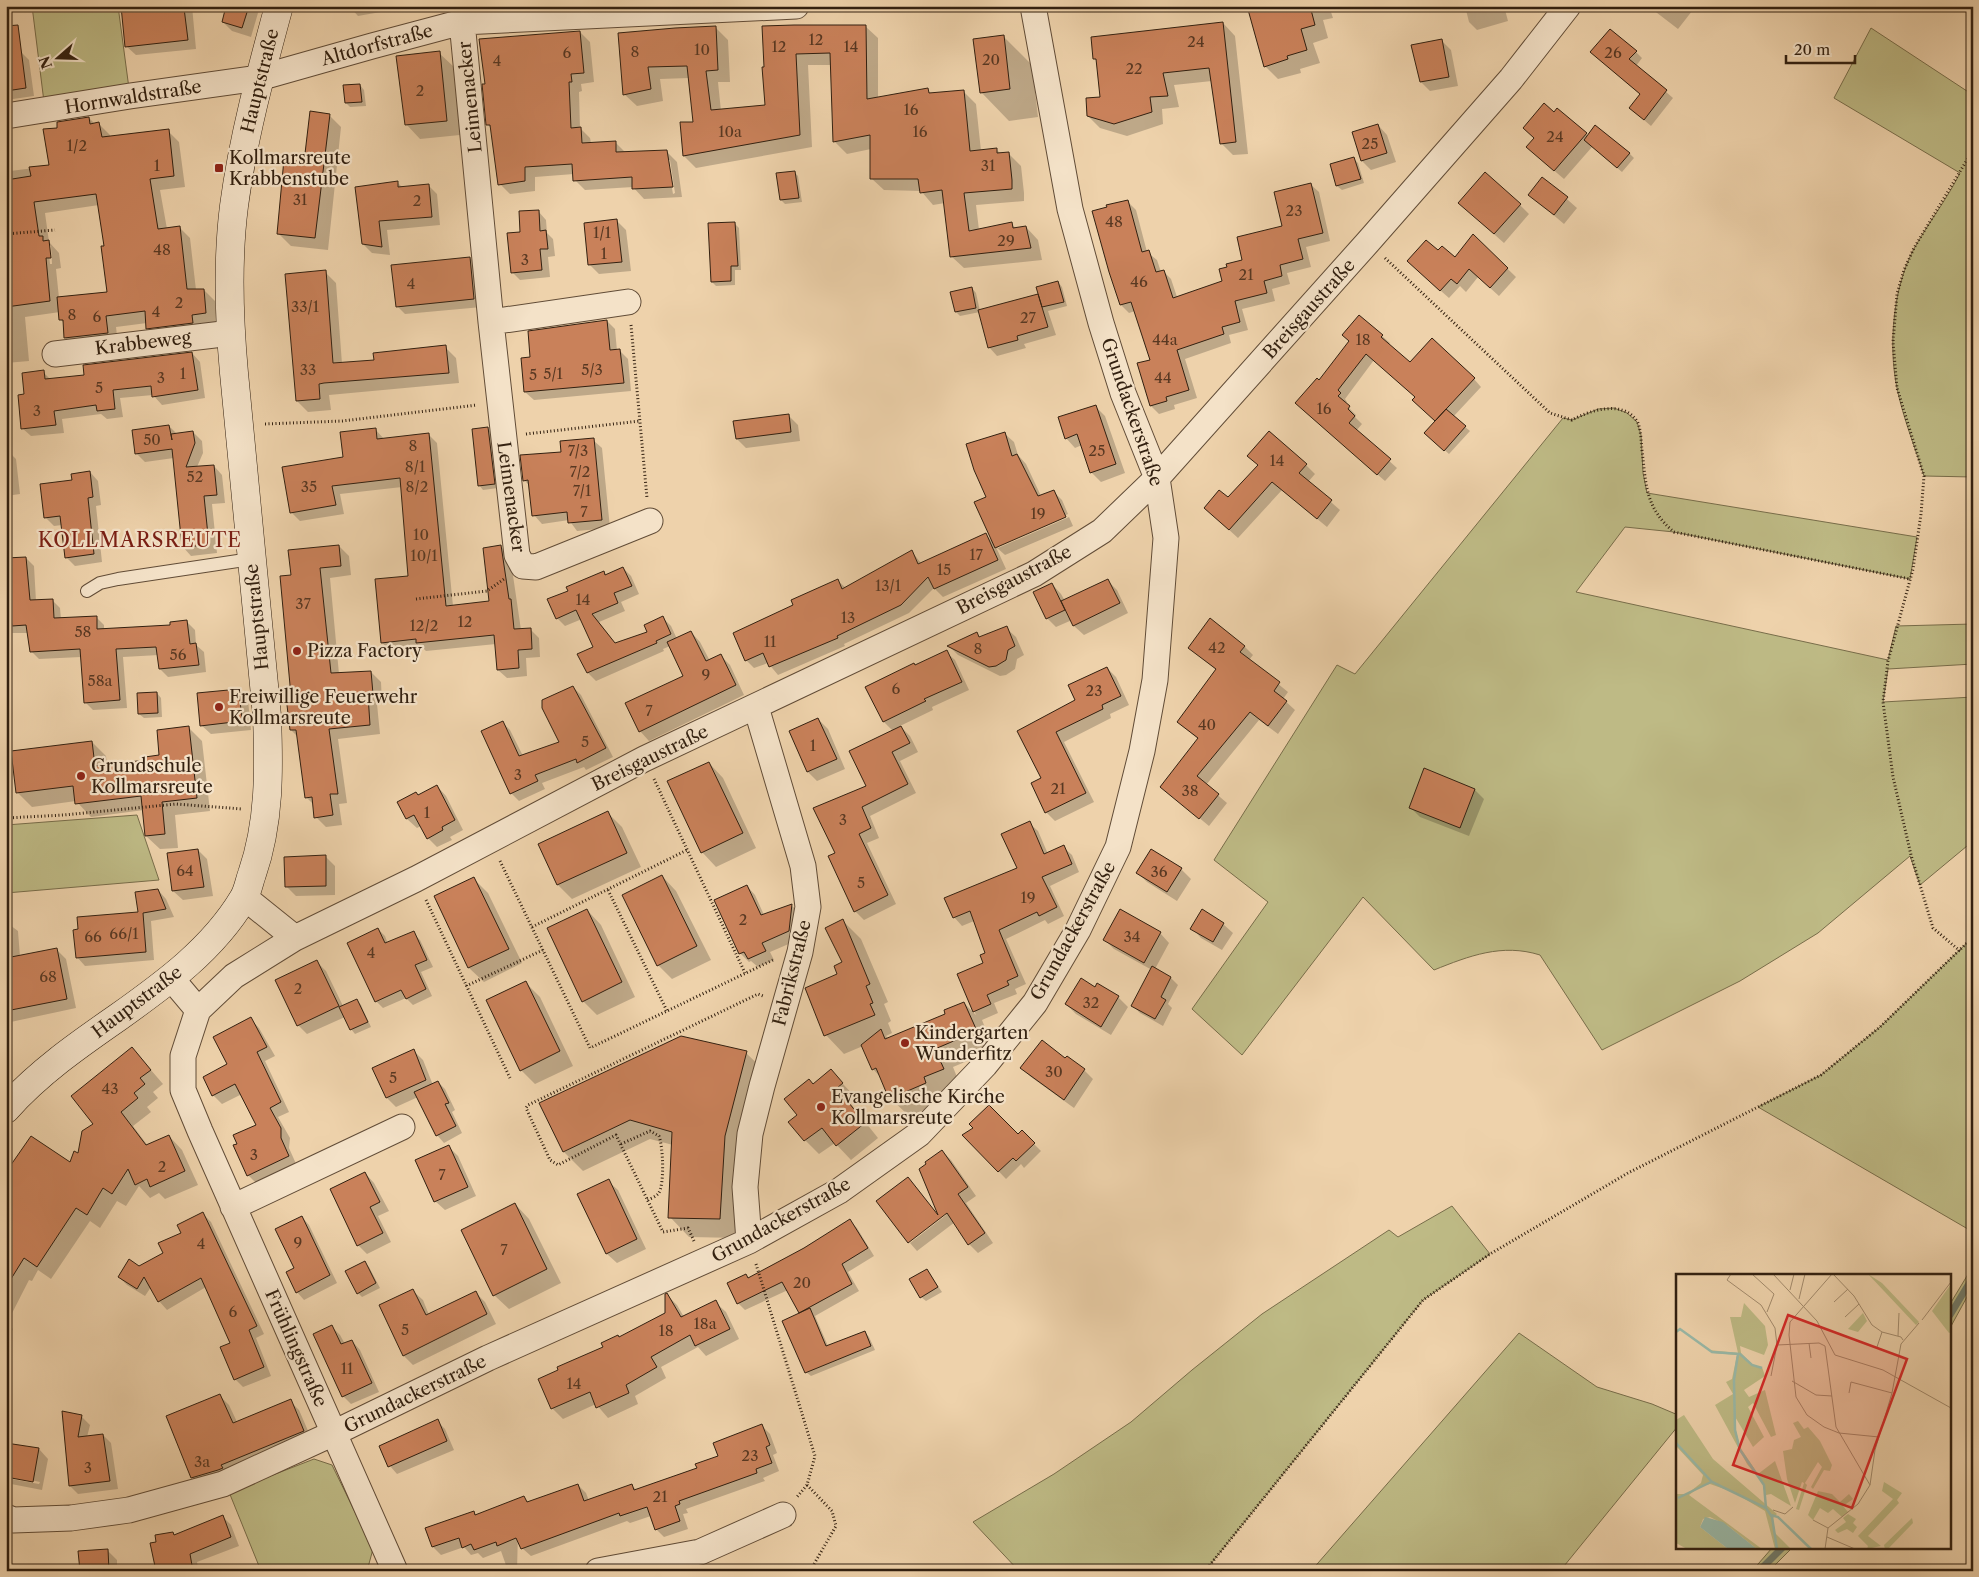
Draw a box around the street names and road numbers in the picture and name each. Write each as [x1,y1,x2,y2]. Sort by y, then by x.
street label: Altdorfstraße [318,20,435,71]
street label: Hauptstraße [236,26,284,136]
street label: Leimenacker [453,40,487,154]
street label: Hornwaldstraße [63,75,203,119]
street label: Breisgaustraße [1258,254,1360,364]
street label: Krabbeweg [94,326,193,360]
street label: Grundackerstraße [1096,335,1168,489]
street label: Leimenacker [492,440,530,554]
street label: Breisgaustraße [953,540,1075,620]
street label: Hauptstraße [240,563,274,671]
street label: Breisgaustraße [588,720,712,796]
street label: Grundackerstraße [1026,858,1120,1004]
street label: Fabrikstraße [768,918,816,1028]
street label: Hauptstraße [88,961,186,1043]
street label: Grundackerstraße [708,1173,854,1267]
street label: Frühlingstraße [260,1286,332,1410]
street label: Grundackerstraße [340,1350,490,1438]

